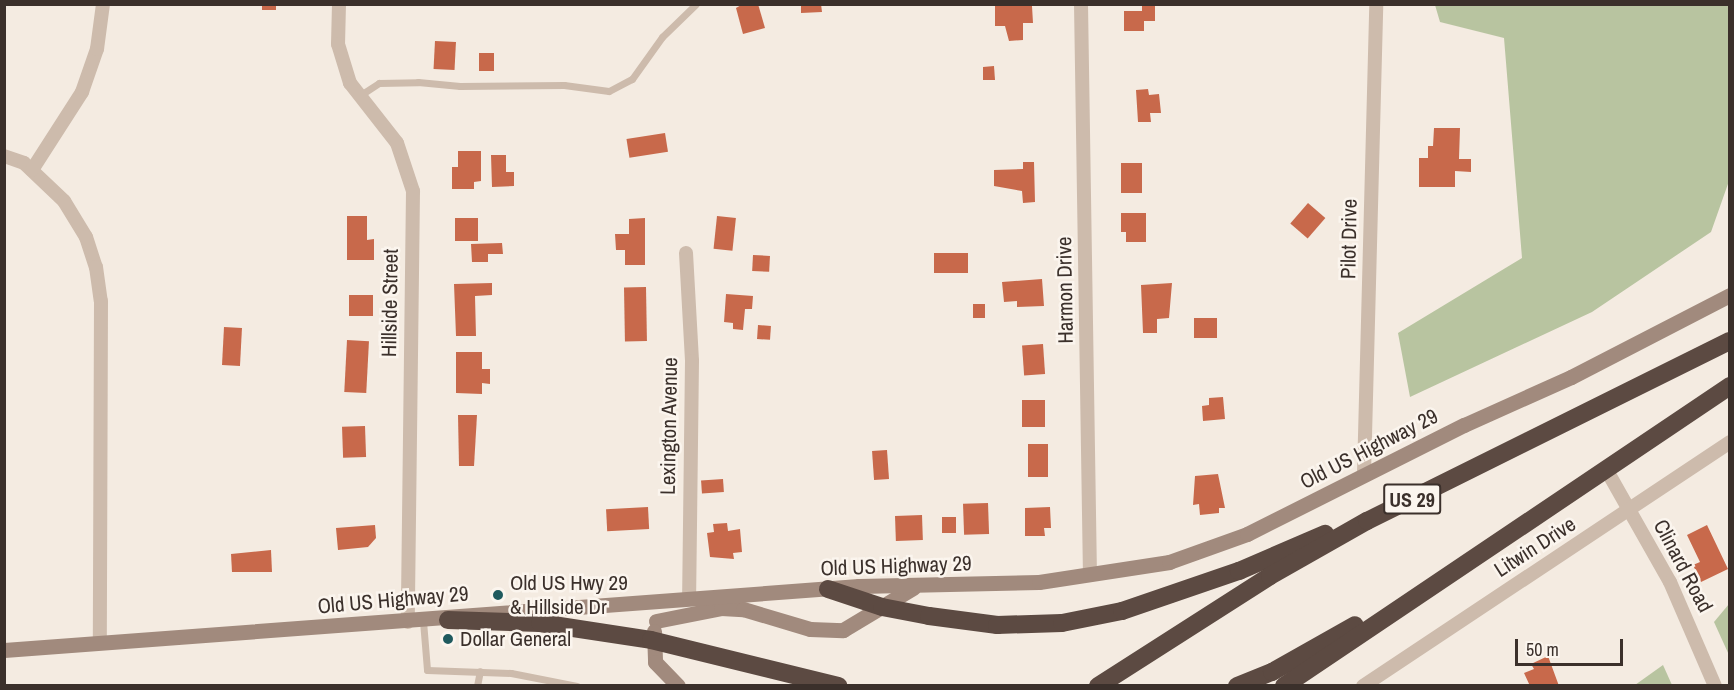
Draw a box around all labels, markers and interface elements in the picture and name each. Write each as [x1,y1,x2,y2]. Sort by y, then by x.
street label: Pilot Drive [1336,199,1362,279]
street label: Harmon Drive [1051,236,1079,344]
street label: Hillside Street [376,249,404,357]
street label: Lexington Avenue [655,357,683,495]
street label: Old US Highway 29 [1296,403,1442,495]
road number: US 29 [1382,482,1442,516]
street label: Litwin Drive [1490,511,1580,583]
street label: Clinard Road [1648,515,1718,617]
street label: Old US Highway 29 [820,551,972,581]
place label: Old US Hwy 29 & Hillside Dr [510,570,628,620]
street label: Old US Highway 29 [317,581,469,619]
marker: Old US Hwy 29 & Hillside Dr [491,588,505,602]
place label: Dollar General [460,626,571,652]
scale bar [1518,627,1626,665]
marker: Dollar General [441,632,455,646]
text: 50 m [1526,637,1559,662]

